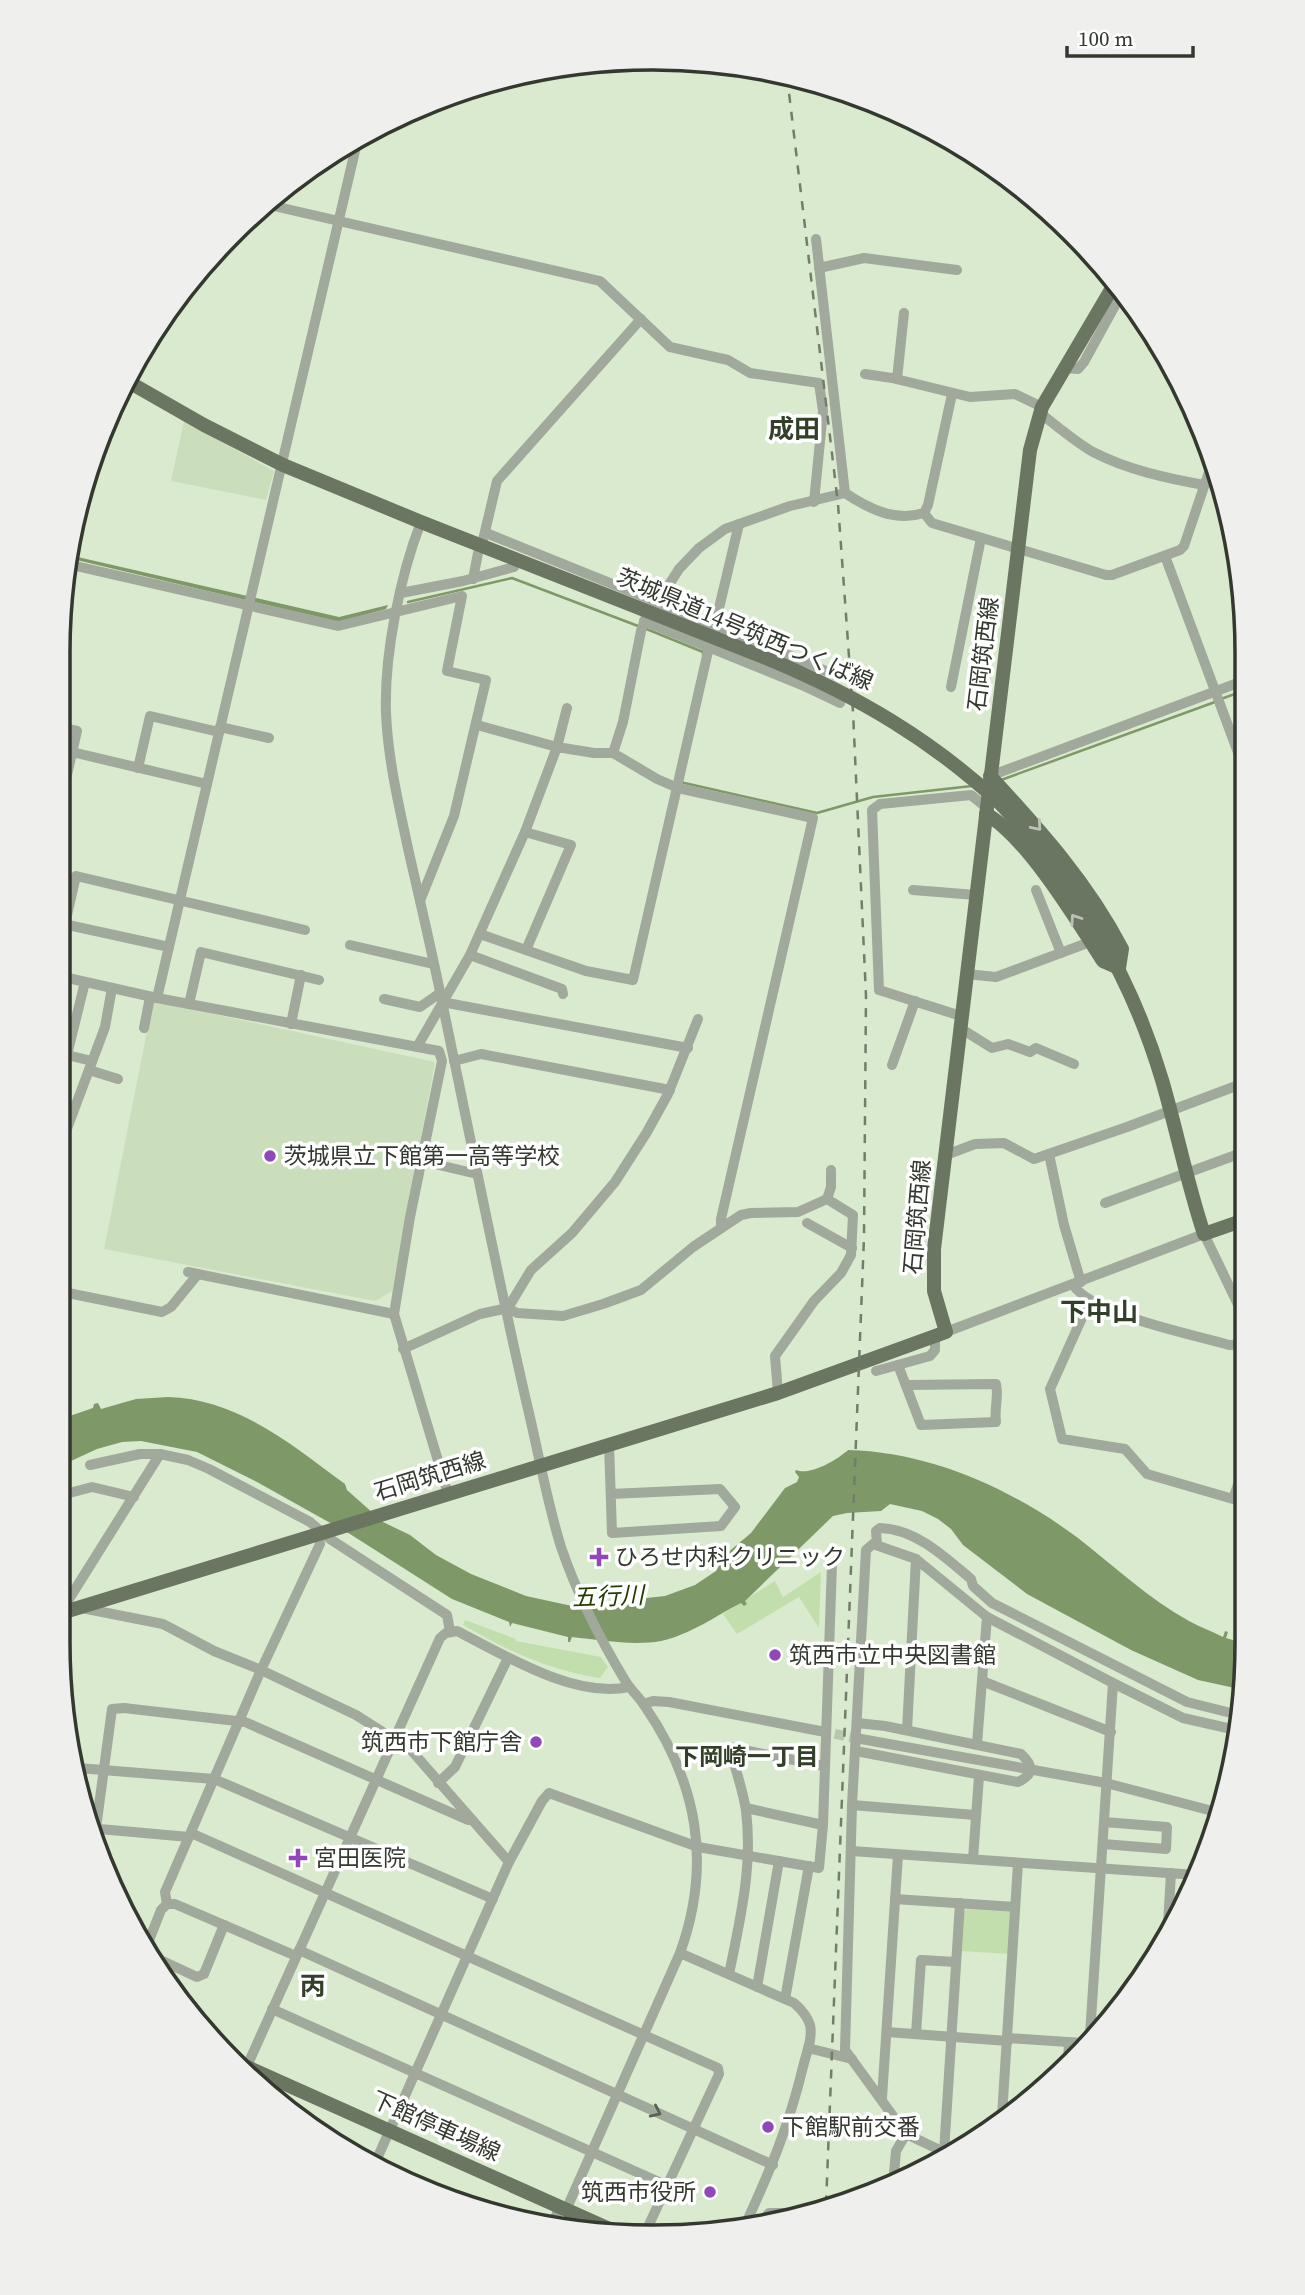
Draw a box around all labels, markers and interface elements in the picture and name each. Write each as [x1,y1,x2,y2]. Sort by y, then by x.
scale bar [1067,14,1193,58]
text: 100 m [1078,24,1133,53]
district label: 成田 [768,411,820,447]
street label: 茨城県道14号筑西つくば線 [612,560,878,698]
street label: 石岡筑西線 [960,595,1006,713]
one-way arrow [1029,818,1041,831]
one-way arrow [1071,914,1083,927]
place label: 茨城県立下館第一高等学校 [284,1140,560,1172]
marker: 茨城県立下館第一高等学校 [262,1148,278,1164]
street label: 石岡筑西線 [896,1158,938,1276]
district label: 下中山 [1060,1294,1138,1330]
street label: 石岡筑西線 [370,1444,490,1508]
place label: ひろせ内科クリニック [615,1541,845,1573]
marker: ひろせ内科クリニック [589,1547,609,1567]
water label: 五行川 [571,1578,648,1614]
place label: 筑西市立中央図書館 [789,1639,996,1671]
marker: 筑西市立中央図書館 [767,1647,783,1663]
place label: 筑西市下館庁舎 [361,1726,522,1758]
marker: 筑西市下館庁舎 [528,1734,544,1750]
district label: 下岡崎一丁目 [675,1740,819,1773]
place label: 宮田医院 [314,1842,406,1874]
marker: 宮田医院 [288,1848,308,1868]
district label: 丙 [300,1968,326,2004]
street label: 下館停車場線 [366,2083,506,2169]
one-way arrow [649,2103,661,2117]
place label: 下館駅前交番 [782,2111,920,2143]
marker: 下館駅前交番 [760,2119,776,2135]
place label: 筑西市役所 [581,2176,696,2208]
marker: 筑西市役所 [702,2184,718,2200]

